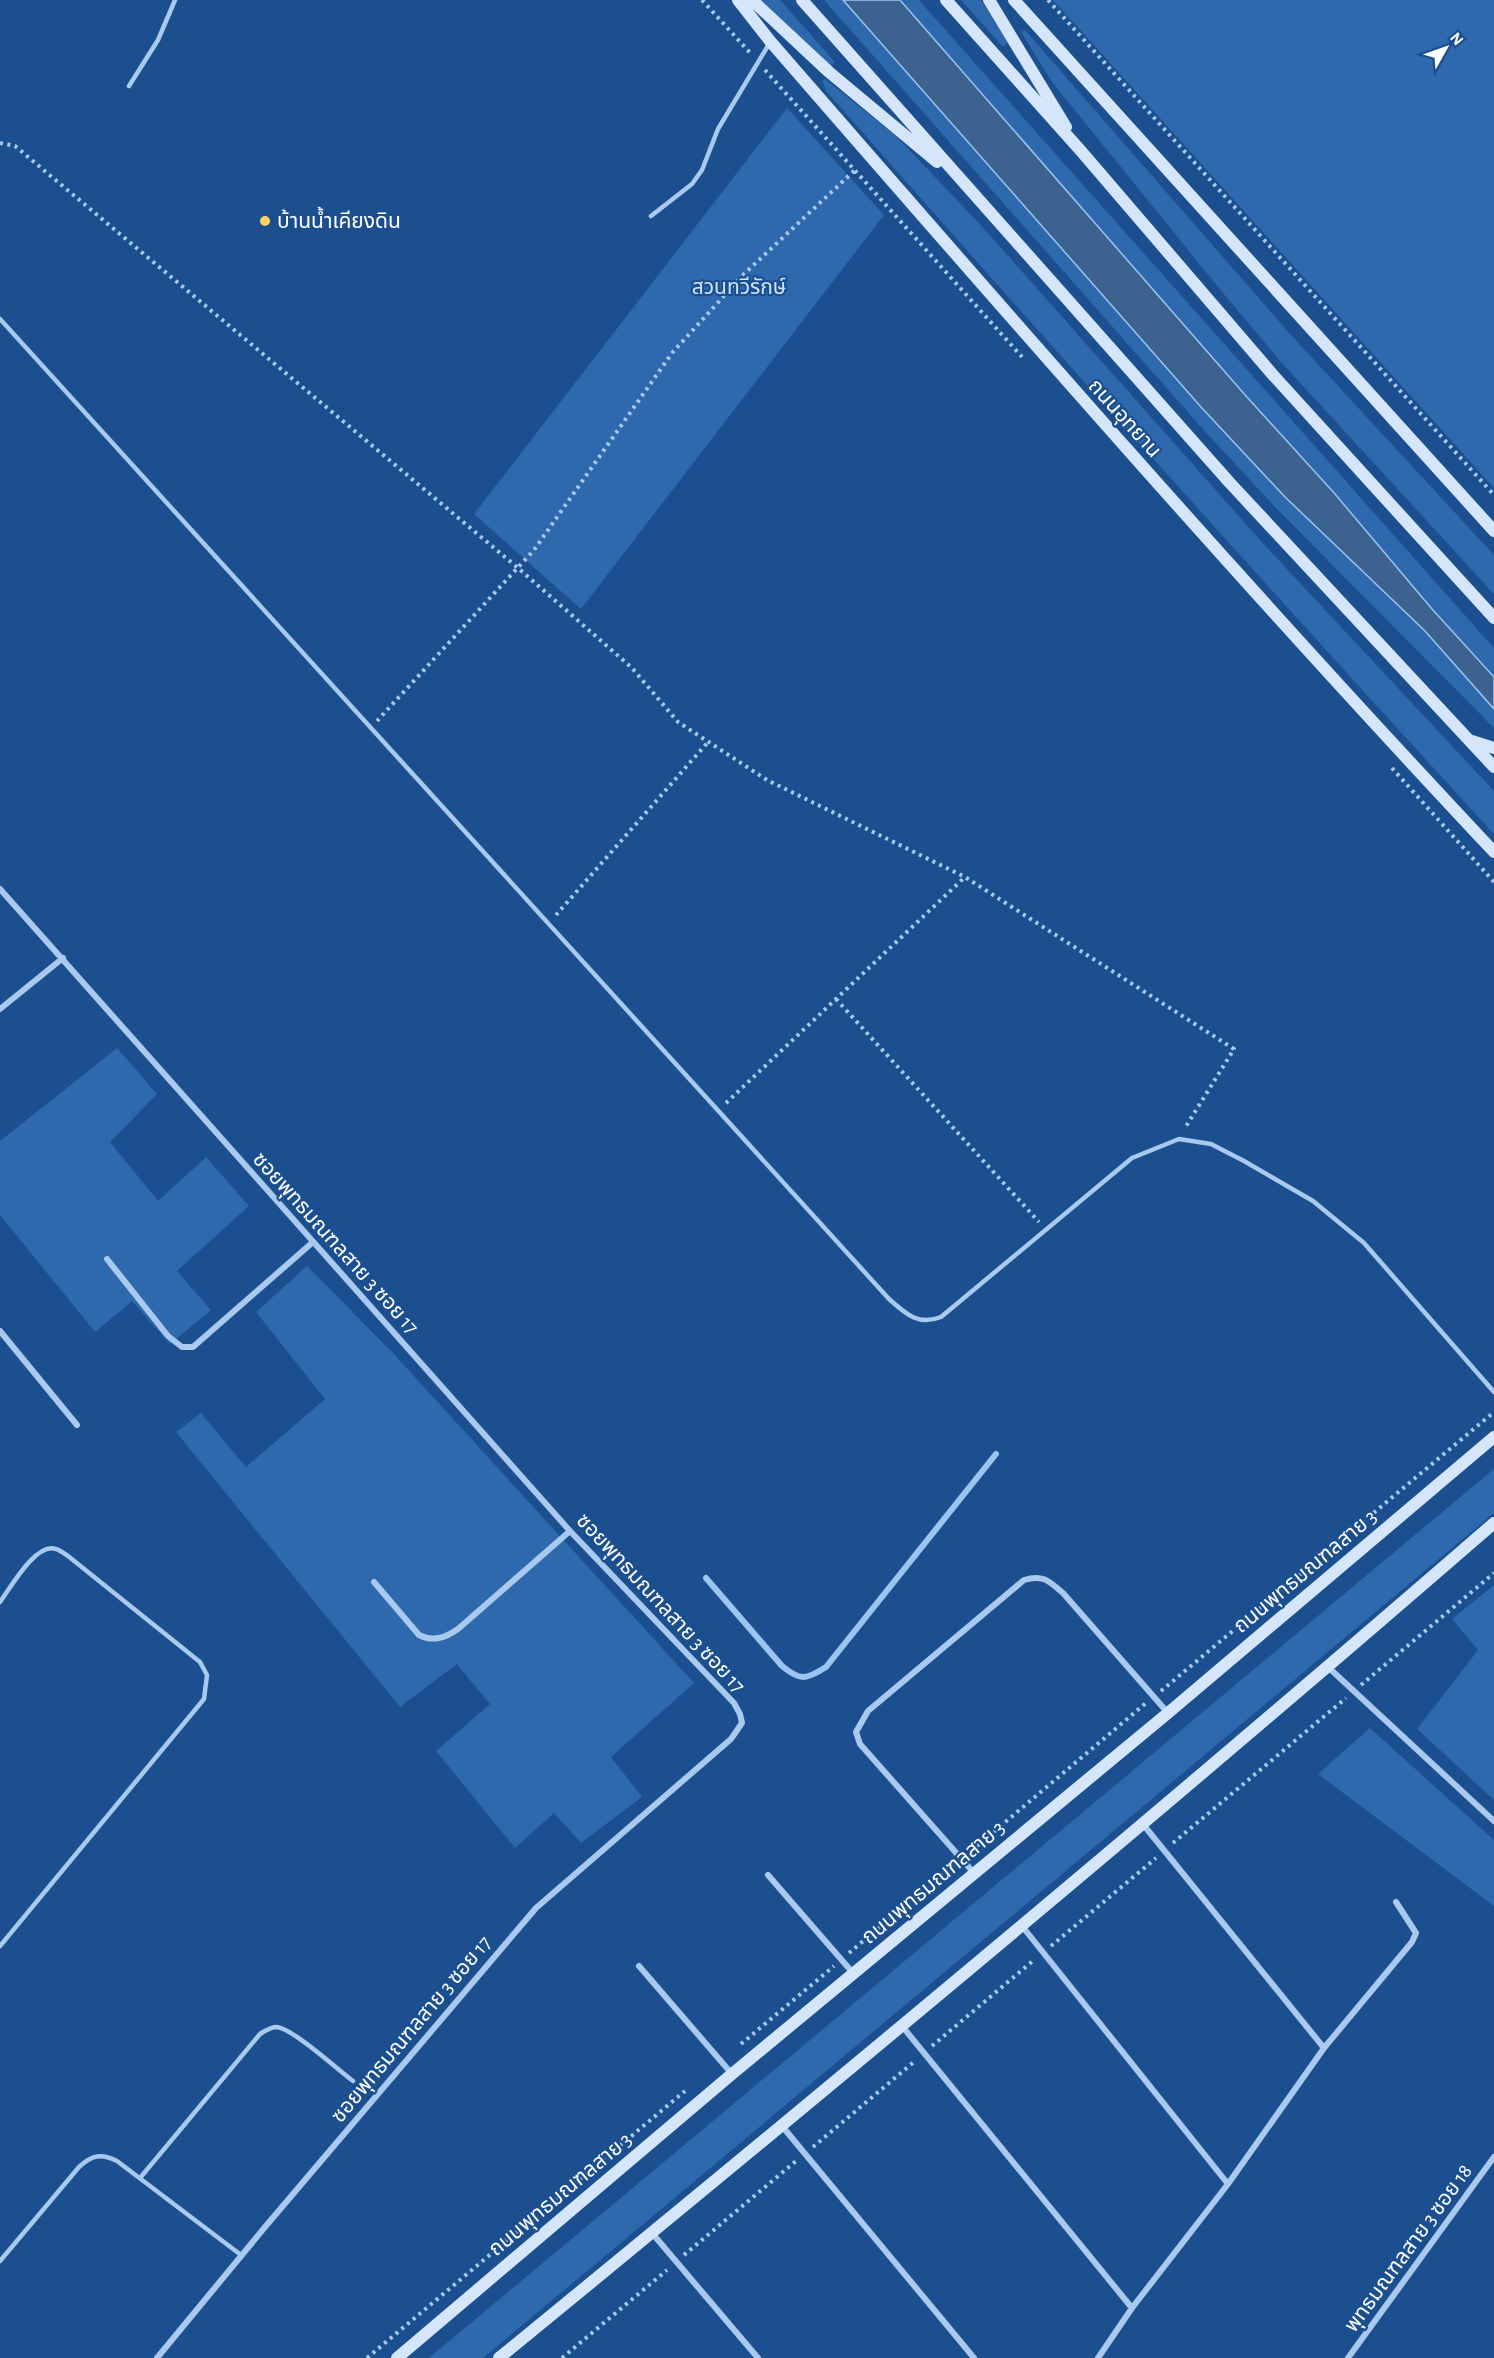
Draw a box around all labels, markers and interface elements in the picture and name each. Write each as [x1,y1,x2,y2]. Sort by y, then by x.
north arrow [1416,18,1476,78]
text: N [1447,30,1466,48]
place label: บ้านน้ำเคียงดิน [277,206,401,232]
marker: บ้านน้ำเคียงดิน [258,214,272,228]
park label: สวนทวีรักษ์ [692,276,786,298]
street label: ถนนอุทยาน [1083,375,1165,463]
street label: ซอยพุทธมณฑลสาย 3 ซอย 17 [247,1148,423,1340]
street label: ถนนพุทธมณฑลสาย 3 [1230,1506,1382,1639]
street label: ซอยพุทธมณฑลสาย 3 ซอย 17 [571,1510,749,1698]
street label: ถนนพุทธมณฑลสาย 3 [858,1817,1010,1950]
street label: ซอยพุทธมณฑลสาย 3 ซอย 17 [327,1932,497,2128]
street label: ถนนพุทธมณฑลสาย 3 [485,2129,637,2262]
street label: พุทธมณฑลสาย 3 ซอย 18 [1341,2161,1478,2337]

